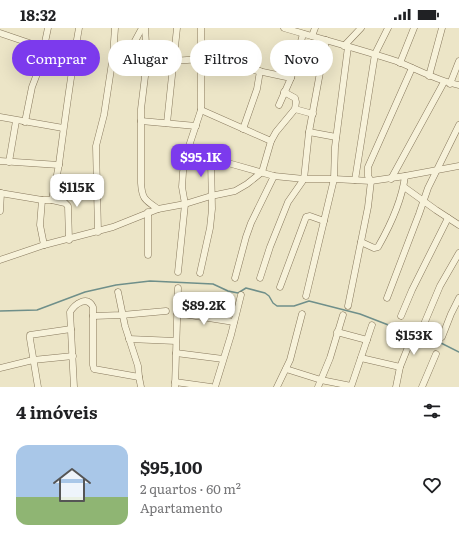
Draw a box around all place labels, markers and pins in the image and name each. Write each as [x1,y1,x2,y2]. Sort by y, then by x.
pin: $95.1K [168,144,234,178]
pin: $115K [49,174,105,208]
pin: $89.2K [171,292,237,326]
pin: $153K [386,322,442,356]

